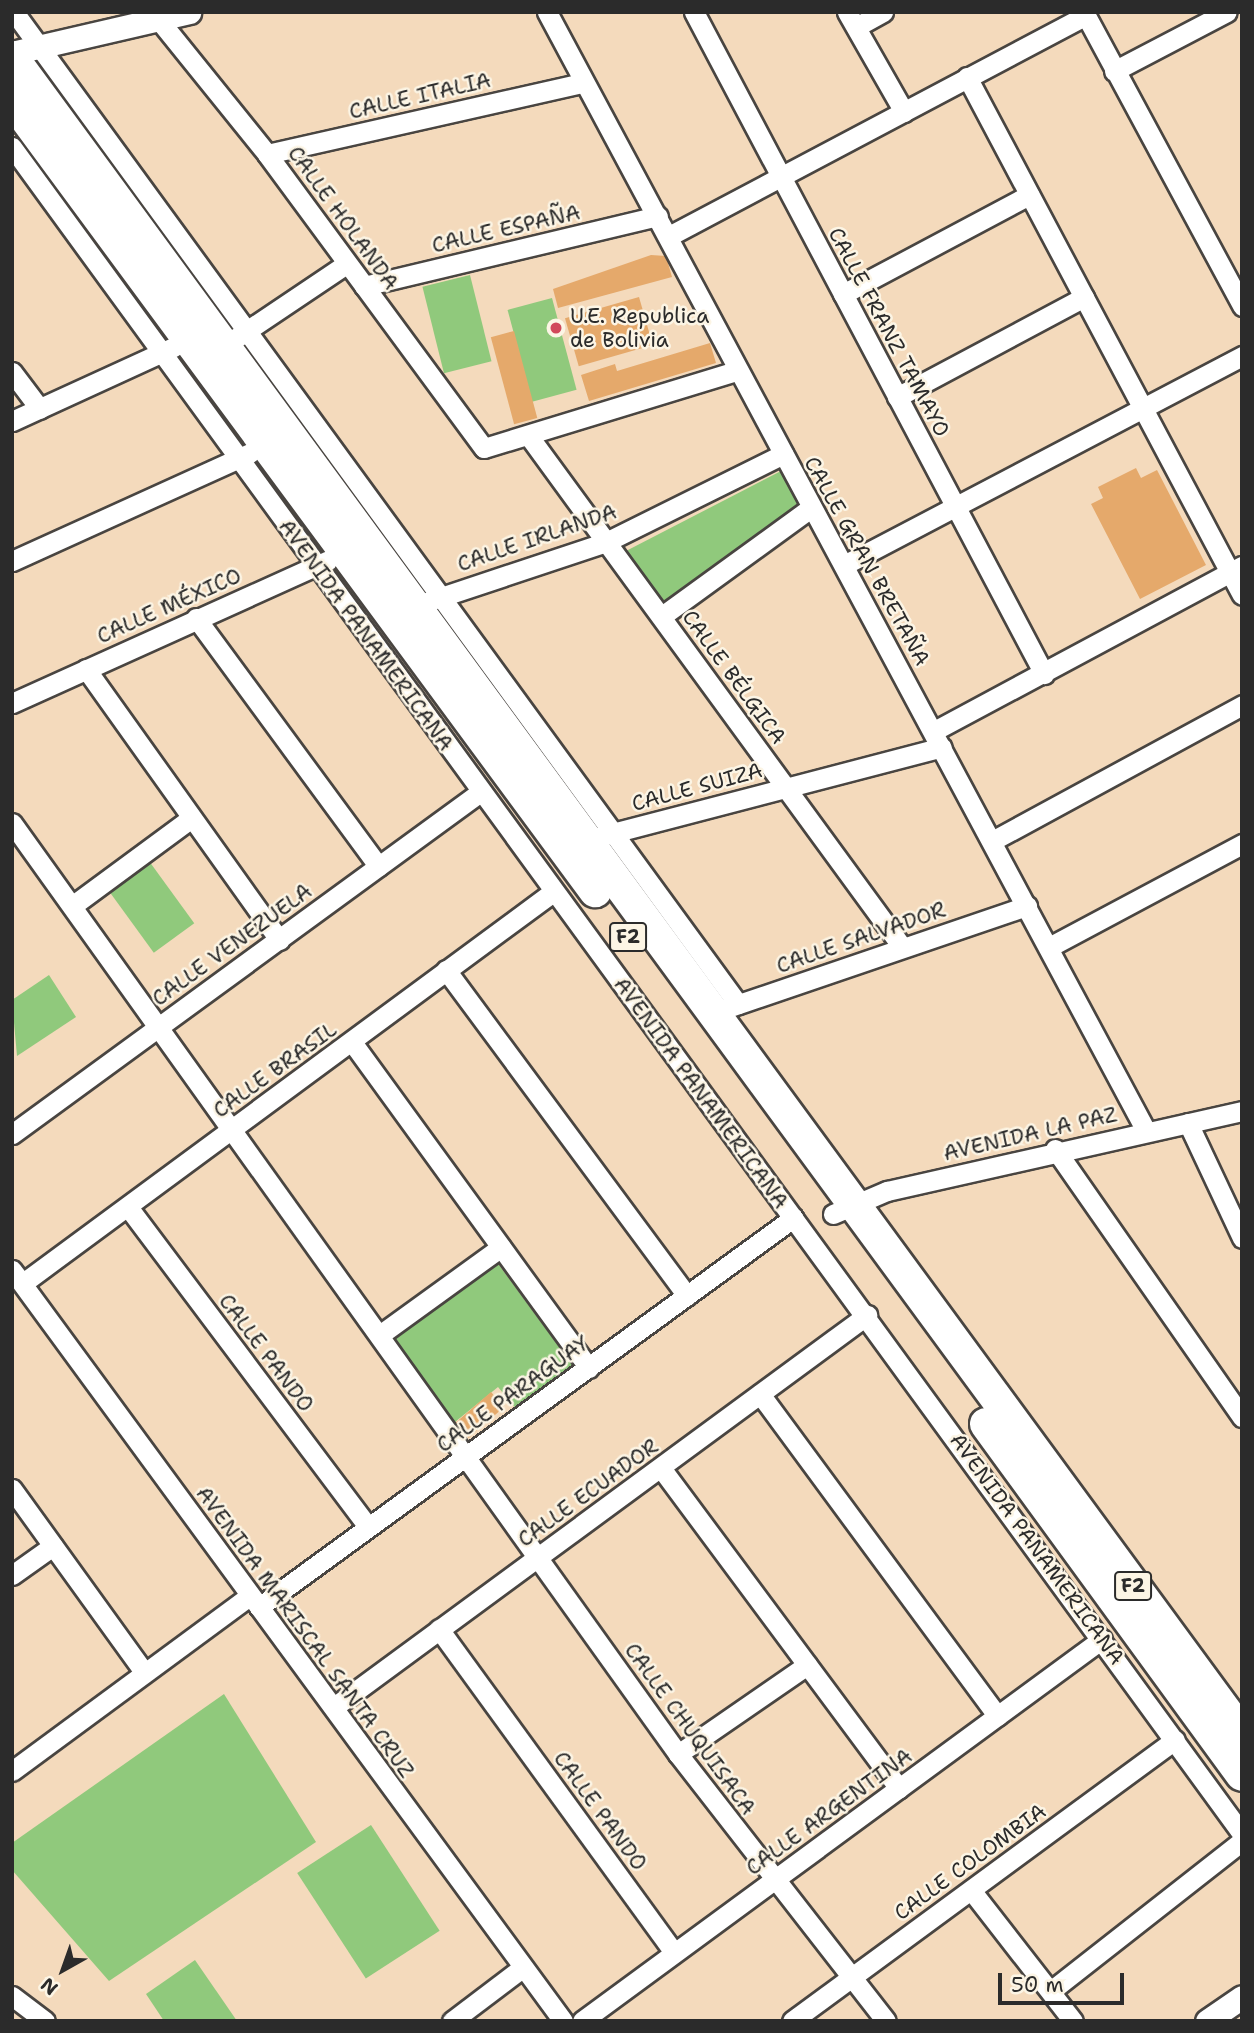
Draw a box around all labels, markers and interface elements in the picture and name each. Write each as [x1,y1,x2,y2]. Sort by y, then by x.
street label: CALLE ITALIA [347,67,493,125]
street label: CALLE HOLANDA [282,141,404,295]
street label: CALLE ESPAÑA [429,200,583,258]
street label: CALLE FRANZ TAMAYO [823,223,955,441]
place label: U.E. Republica de Bolivia [570,303,709,353]
marker: U.E. Republica de Bolivia [548,320,564,336]
street label: CALLE GRAN BRETAÑA [799,452,935,670]
street label: CALLE IRLANDA [454,499,620,577]
street label: AVENIDA PANAMERICANA [274,514,458,756]
street label: CALLE MÉXICO [93,563,245,649]
street label: CALLE BÉLGICA [677,605,791,749]
street label: CALLE SUIZA [629,757,765,817]
street label: CALLE VENEZUELA [147,879,317,1011]
street label: CALLE SALVADOR [773,897,949,979]
road number: F2 [609,922,647,953]
street label: AVENIDA PANAMERICANA [609,972,793,1214]
street label: CALLE BRASIL [208,1017,342,1123]
street label: AVENIDA LA PAZ [941,1102,1119,1166]
street label: CALLE PANDO [213,1289,319,1417]
street label: CALLE PARAGUAY [432,1330,594,1458]
street label: AVENIDA PANAMERICANA [945,1428,1129,1670]
street label: CALLE ECUADOR [513,1434,663,1552]
street label: AVENIDA MARISCAL SANTA CRUZ [191,1481,419,1783]
road number: F2 [1114,1570,1152,1602]
street label: CALLE CHUQUISACA [619,1638,761,1820]
street label: CALLE ARGENTINA [741,1743,917,1881]
street label: CALLE PANDO [548,1746,652,1876]
street label: CALLE COLOMBIA [889,1798,1051,1926]
north arrow [28,1935,98,2005]
scale bar [1002,1960,1128,2004]
text: 50 m [1011,1971,1064,1999]
text: N [35,1972,63,2001]

